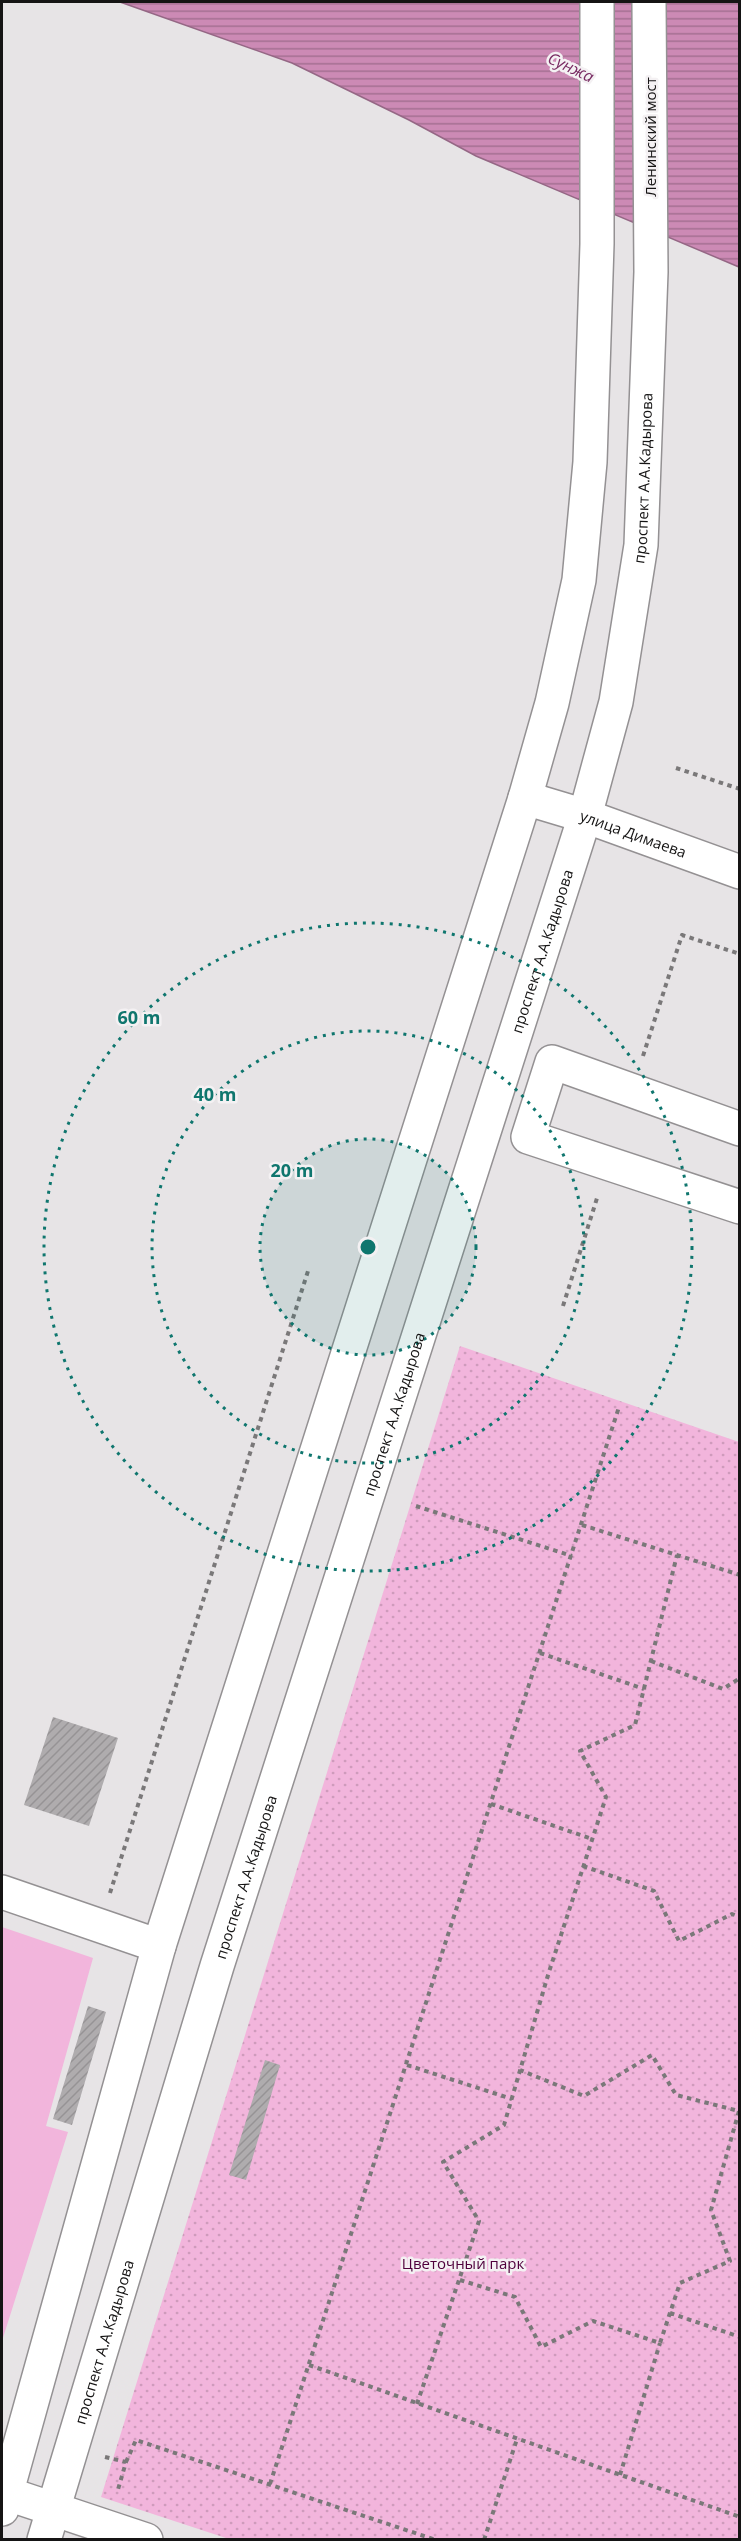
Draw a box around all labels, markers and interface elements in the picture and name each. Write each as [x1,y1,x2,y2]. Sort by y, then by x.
water label: Сунжа [544,47,598,87]
street label: Ленинский мост [640,77,660,197]
street label: проспект А.А.Кадырова [628,392,657,565]
street label: улица Димаева [578,805,689,862]
street label: проспект А.А.Кадырова [506,867,577,1036]
text: 60 m [118,1005,160,1029]
text: 40 m [194,1082,236,1106]
text: 20 m [271,1158,313,1182]
centre of rings [358,1237,378,1257]
street label: проспект А.А.Кадырова [358,1330,429,1499]
street label: проспект А.А.Кадырова [210,1793,281,1961]
park label: Цветочный парк [402,2253,524,2273]
street label: проспект А.А.Кадырова [69,2257,138,2427]

